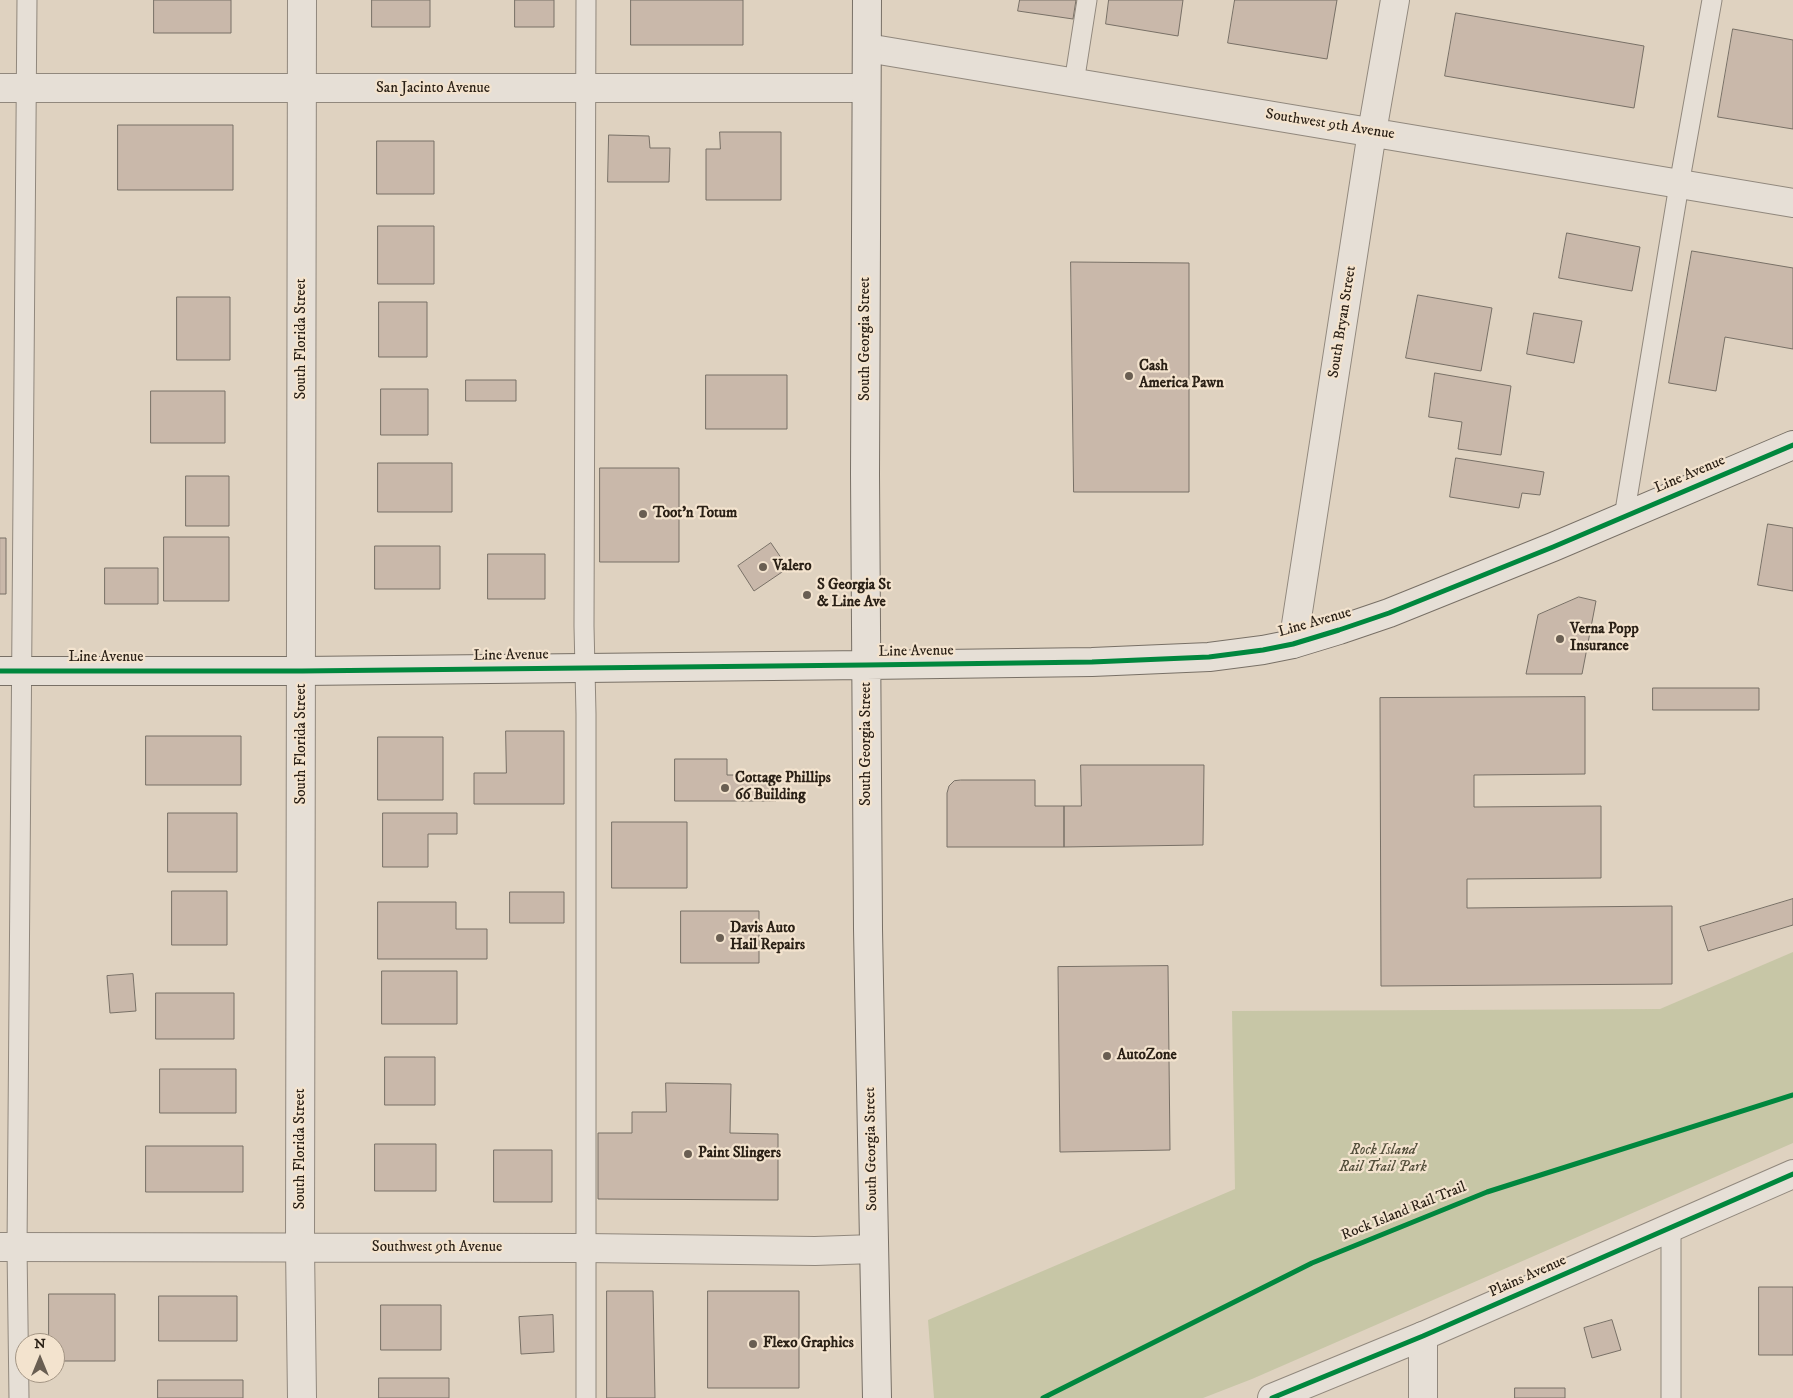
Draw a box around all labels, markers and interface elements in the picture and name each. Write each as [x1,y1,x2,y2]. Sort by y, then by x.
street label: San Jacinto Avenue [376,80,490,98]
street label: Southwest 9th Avenue [1264,106,1396,144]
street label: South Bryan Street [1325,265,1361,379]
street label: South Georgia Street [857,277,875,401]
street label: South Florida Street [293,278,311,400]
place label: Cash America Pawn [1139,358,1224,393]
marker: Cash America Pawn [1123,370,1135,382]
street label: Line Avenue [1652,452,1728,498]
place label: Toot'n Totum [653,505,737,523]
marker: Toot'n Totum [637,508,649,520]
place label: Valero [773,558,811,576]
marker: Valero [757,561,769,573]
place label: S Georgia St & Line Ave [817,577,891,612]
marker: S Georgia St & Line Ave [801,589,813,601]
street label: Line Avenue [1276,604,1354,642]
place label: Verna Popp Insurance [1570,621,1639,656]
marker: Verna Popp Insurance [1554,633,1566,645]
street label: Line Avenue [878,642,954,662]
street label: Line Avenue [473,646,549,666]
street label: Line Avenue [68,649,144,667]
street label: South Georgia Street [858,682,876,806]
street label: South Florida Street [293,683,311,805]
place label: Cottage Phillips 66 Building [735,770,831,805]
marker: Cottage Phillips 66 Building [719,782,731,794]
place label: Davis Auto Hail Repairs [730,920,805,955]
marker: Davis Auto Hail Repairs [714,932,726,944]
place label: AutoZone [1117,1047,1177,1065]
marker: AutoZone [1101,1050,1113,1062]
street label: South Georgia Street [862,1087,882,1211]
street label: South Florida Street [292,1088,310,1210]
park label: Rock Island Rail Trail Park [1339,1142,1427,1177]
place label: Paint Slingers [698,1145,781,1163]
marker: Paint Slingers [682,1148,694,1160]
street label: Rock Island Rail Trail [1339,1179,1469,1245]
street label: Southwest 9th Avenue [372,1239,502,1257]
street label: Plains Avenue [1487,1252,1569,1302]
north arrow [15,1333,65,1383]
text: N [34,1335,46,1353]
place label: Flexo Graphics [763,1335,854,1353]
marker: Flexo Graphics [747,1338,759,1350]

